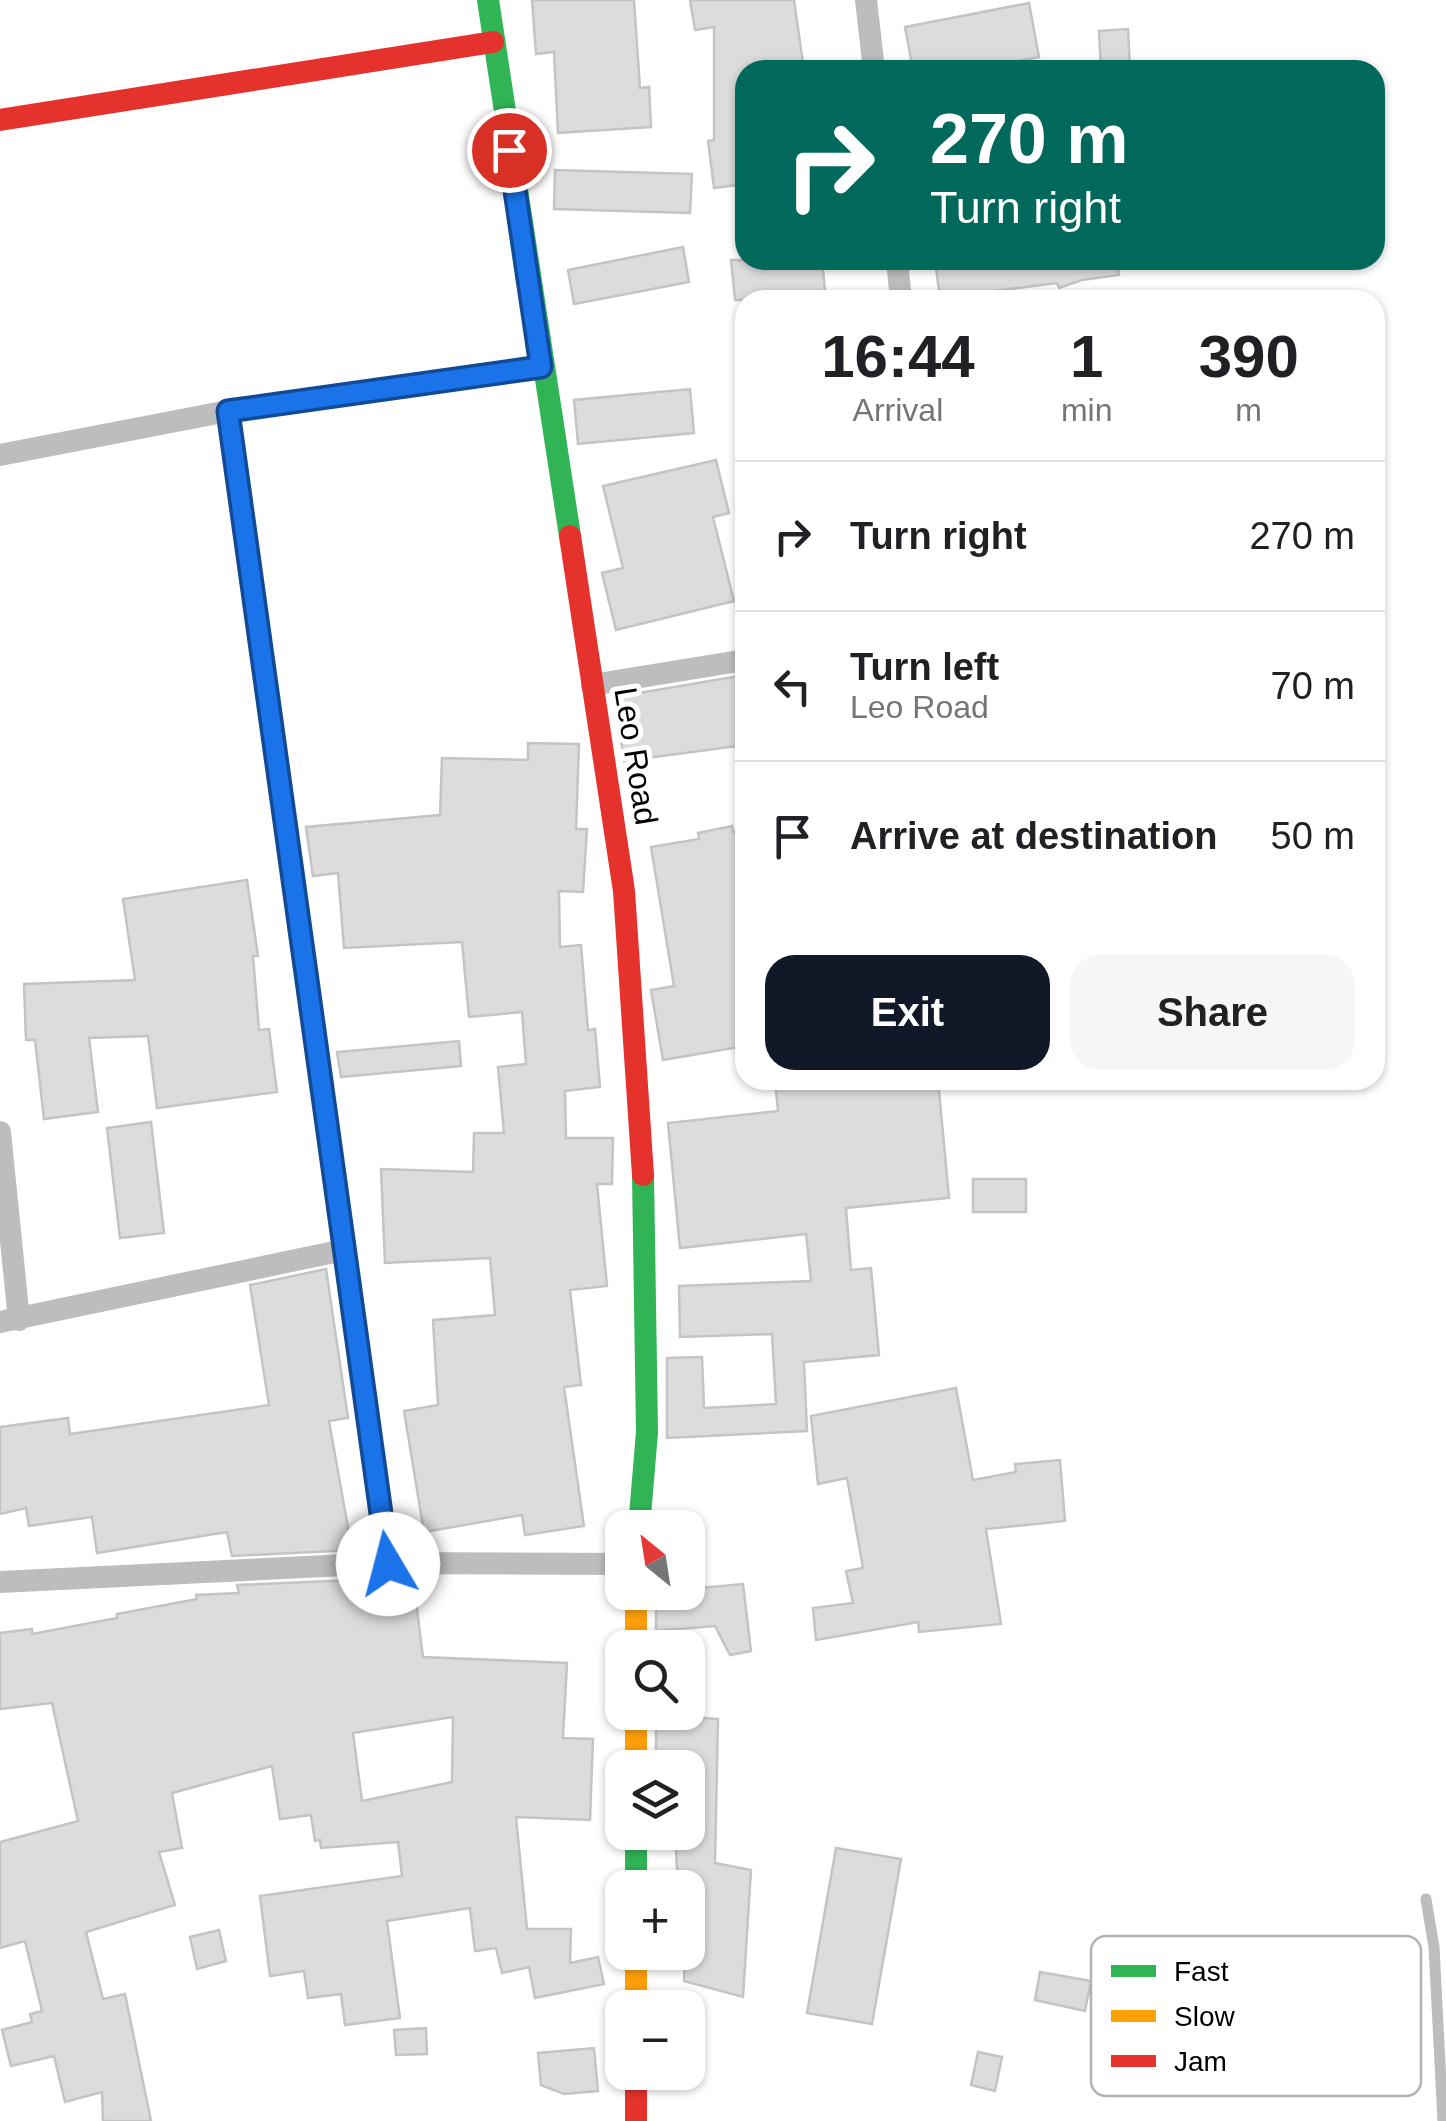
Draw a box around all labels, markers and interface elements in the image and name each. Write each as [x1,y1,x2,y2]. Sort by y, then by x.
icon: right [765,100,895,230]
text: 270 m [930,100,1128,178]
pin [467,108,552,193]
icon: arrive [482,123,537,178]
text: Turn right [930,182,1121,233]
text: 16:44 [821,323,975,390]
text: 1 [1070,323,1103,390]
text: 390 [1199,323,1299,390]
text: Arrival [853,392,943,428]
text: min [1061,392,1112,428]
text: m [1235,392,1262,428]
icon: right [765,509,820,564]
text: Turn right [850,515,1027,557]
text: 270 m [1249,515,1355,557]
text: Turn left [850,646,999,688]
icon: left [765,659,820,714]
text: 70 m [1271,665,1355,707]
street label: Leo Road [607,685,665,827]
text: Leo Road [850,689,989,725]
icon: arrive [765,809,820,864]
text: Arrive at destination [850,815,1217,857]
text: 50 m [1271,815,1355,857]
button: Exit [765,955,1050,1070]
button: Share [1070,955,1355,1070]
north arrow [605,1510,705,1610]
map controls [605,1510,705,2090]
position arrow [336,1512,440,1616]
button: search [605,1630,705,1730]
button: layers [605,1750,705,1850]
button: + [605,1870,705,1970]
legend [1091,1936,1421,2096]
text: Fast [1174,1956,1229,1987]
button: − [605,1990,705,2090]
text: Slow [1174,2001,1235,2032]
text: Jam [1174,2046,1227,2077]

